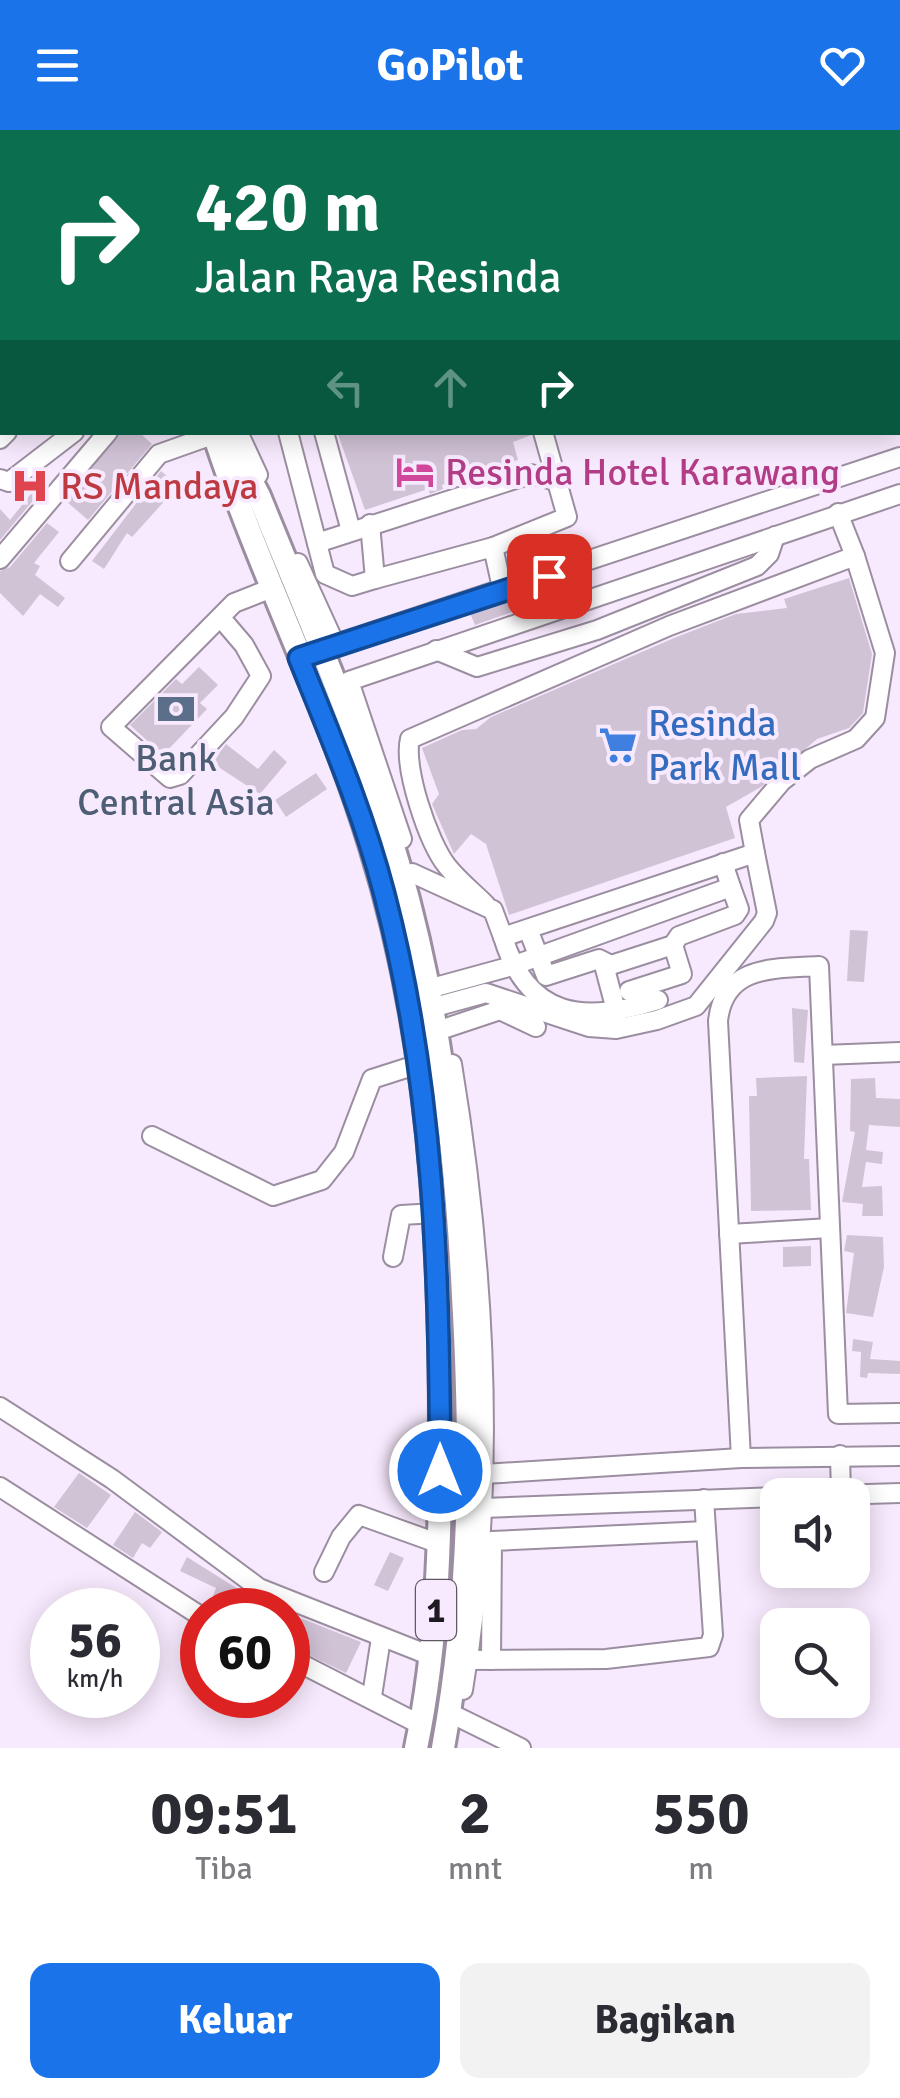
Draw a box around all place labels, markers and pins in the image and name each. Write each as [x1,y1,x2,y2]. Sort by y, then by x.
place label: Resinda Hotel Karawang [445,449,840,496]
hotel icon: Resinda Hotel Karawang [394,451,436,493]
place label: RS Mandaya [60,463,258,510]
hospital icon: RS Mandaya [9,465,51,507]
pin [507,534,592,619]
bank icon: Bank Central Asia [155,688,197,730]
place label: Resinda Park Mall [648,700,801,791]
supermarket icon: Resinda Park Mall [597,724,639,766]
place label: Bank Central Asia [77,735,275,826]

